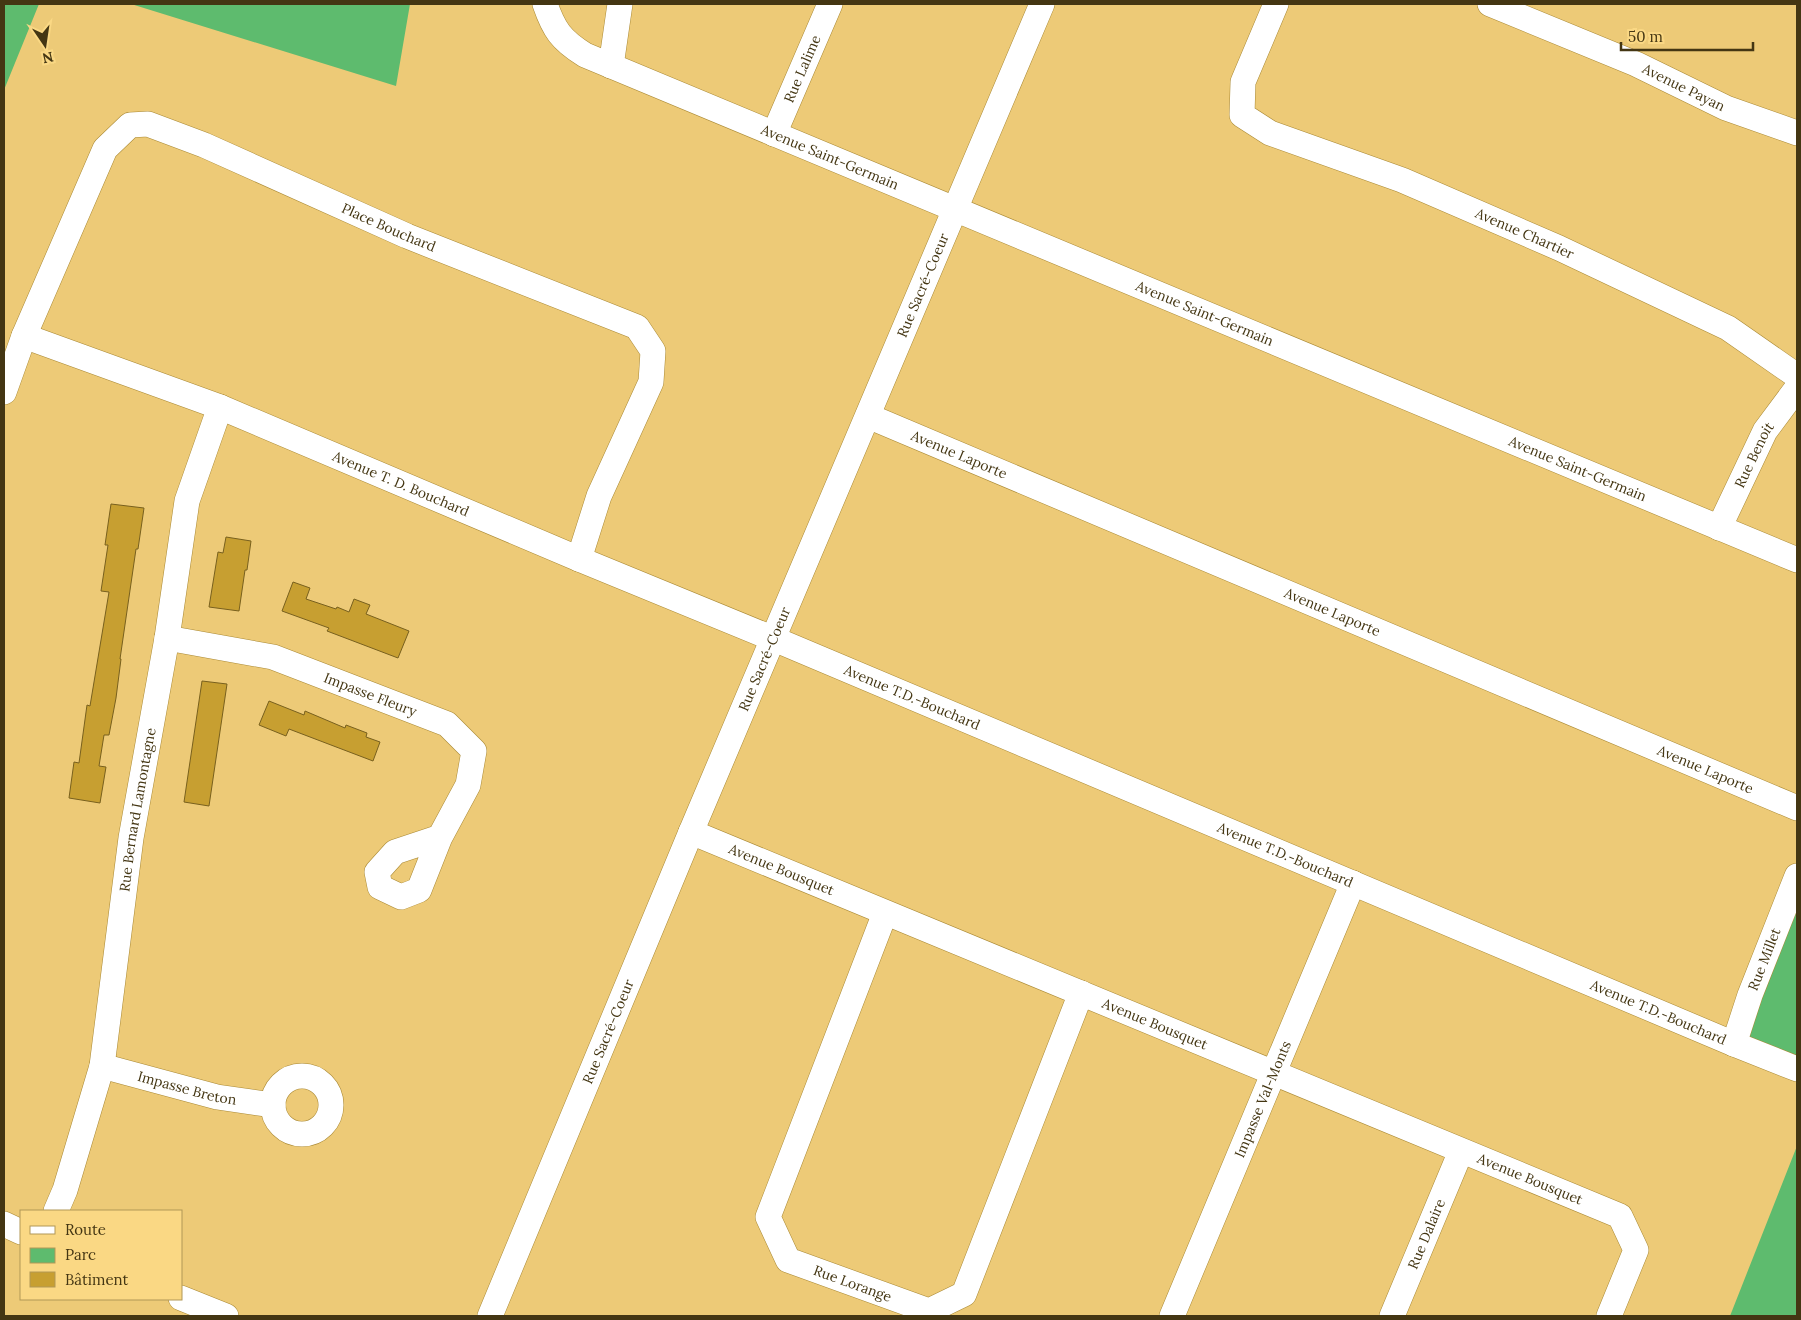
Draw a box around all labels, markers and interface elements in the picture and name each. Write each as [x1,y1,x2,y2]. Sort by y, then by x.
north arrow [20,20,70,70]
scale bar [1621,20,1754,52]
text: 50 m [1628,27,1663,46]
street label: Rue Lalime [780,32,825,105]
text: N [40,48,55,68]
street label: Avenue Payan [1639,59,1729,115]
street label: Avenue Saint-Germain [758,120,902,194]
street label: Place Bouchard [339,199,438,255]
street label: Avenue Chartier [1472,204,1577,263]
street label: Rue Sacré-Coeur [893,230,953,340]
street label: Avenue Saint-Germain [1132,276,1277,350]
street label: Rue Benoit [1730,418,1778,491]
street label: Avenue Laporte [908,426,1010,483]
street label: Avenue Saint-Germain [1505,432,1650,505]
street label: Avenue T. D. Bouchard [329,446,472,520]
street label: Avenue Laporte [1281,583,1383,640]
street label: Rue Sacré-Coeur [734,604,794,714]
street label: Avenue T.D.-Bouchard [841,660,983,734]
street label: Impasse Fleury [321,668,420,721]
street label: Rue Bernard Lamontagne [115,726,160,893]
street label: Avenue Laporte [1654,741,1757,798]
street label: Avenue T.D.-Bouchard [1214,818,1356,891]
street label: Avenue Bousquet [725,839,837,899]
street label: Rue Millet [1744,925,1785,993]
street label: Avenue T.D.-Bouchard [1587,975,1729,1049]
street label: Rue Sacré-Coeur [578,977,638,1086]
street label: Avenue Bousquet [1099,994,1211,1054]
street label: Impasse Val-Monts [1230,1038,1295,1160]
street label: Impasse Breton [136,1067,238,1109]
street label: Avenue Bousquet [1474,1149,1586,1209]
street label: Rue Dalaire [1404,1196,1449,1272]
legend [20,1210,182,1300]
text: Route [65,1220,106,1239]
text: Parc [65,1245,96,1264]
street label: Rue Lorange [811,1261,895,1306]
text: Bâtiment [65,1270,128,1289]

